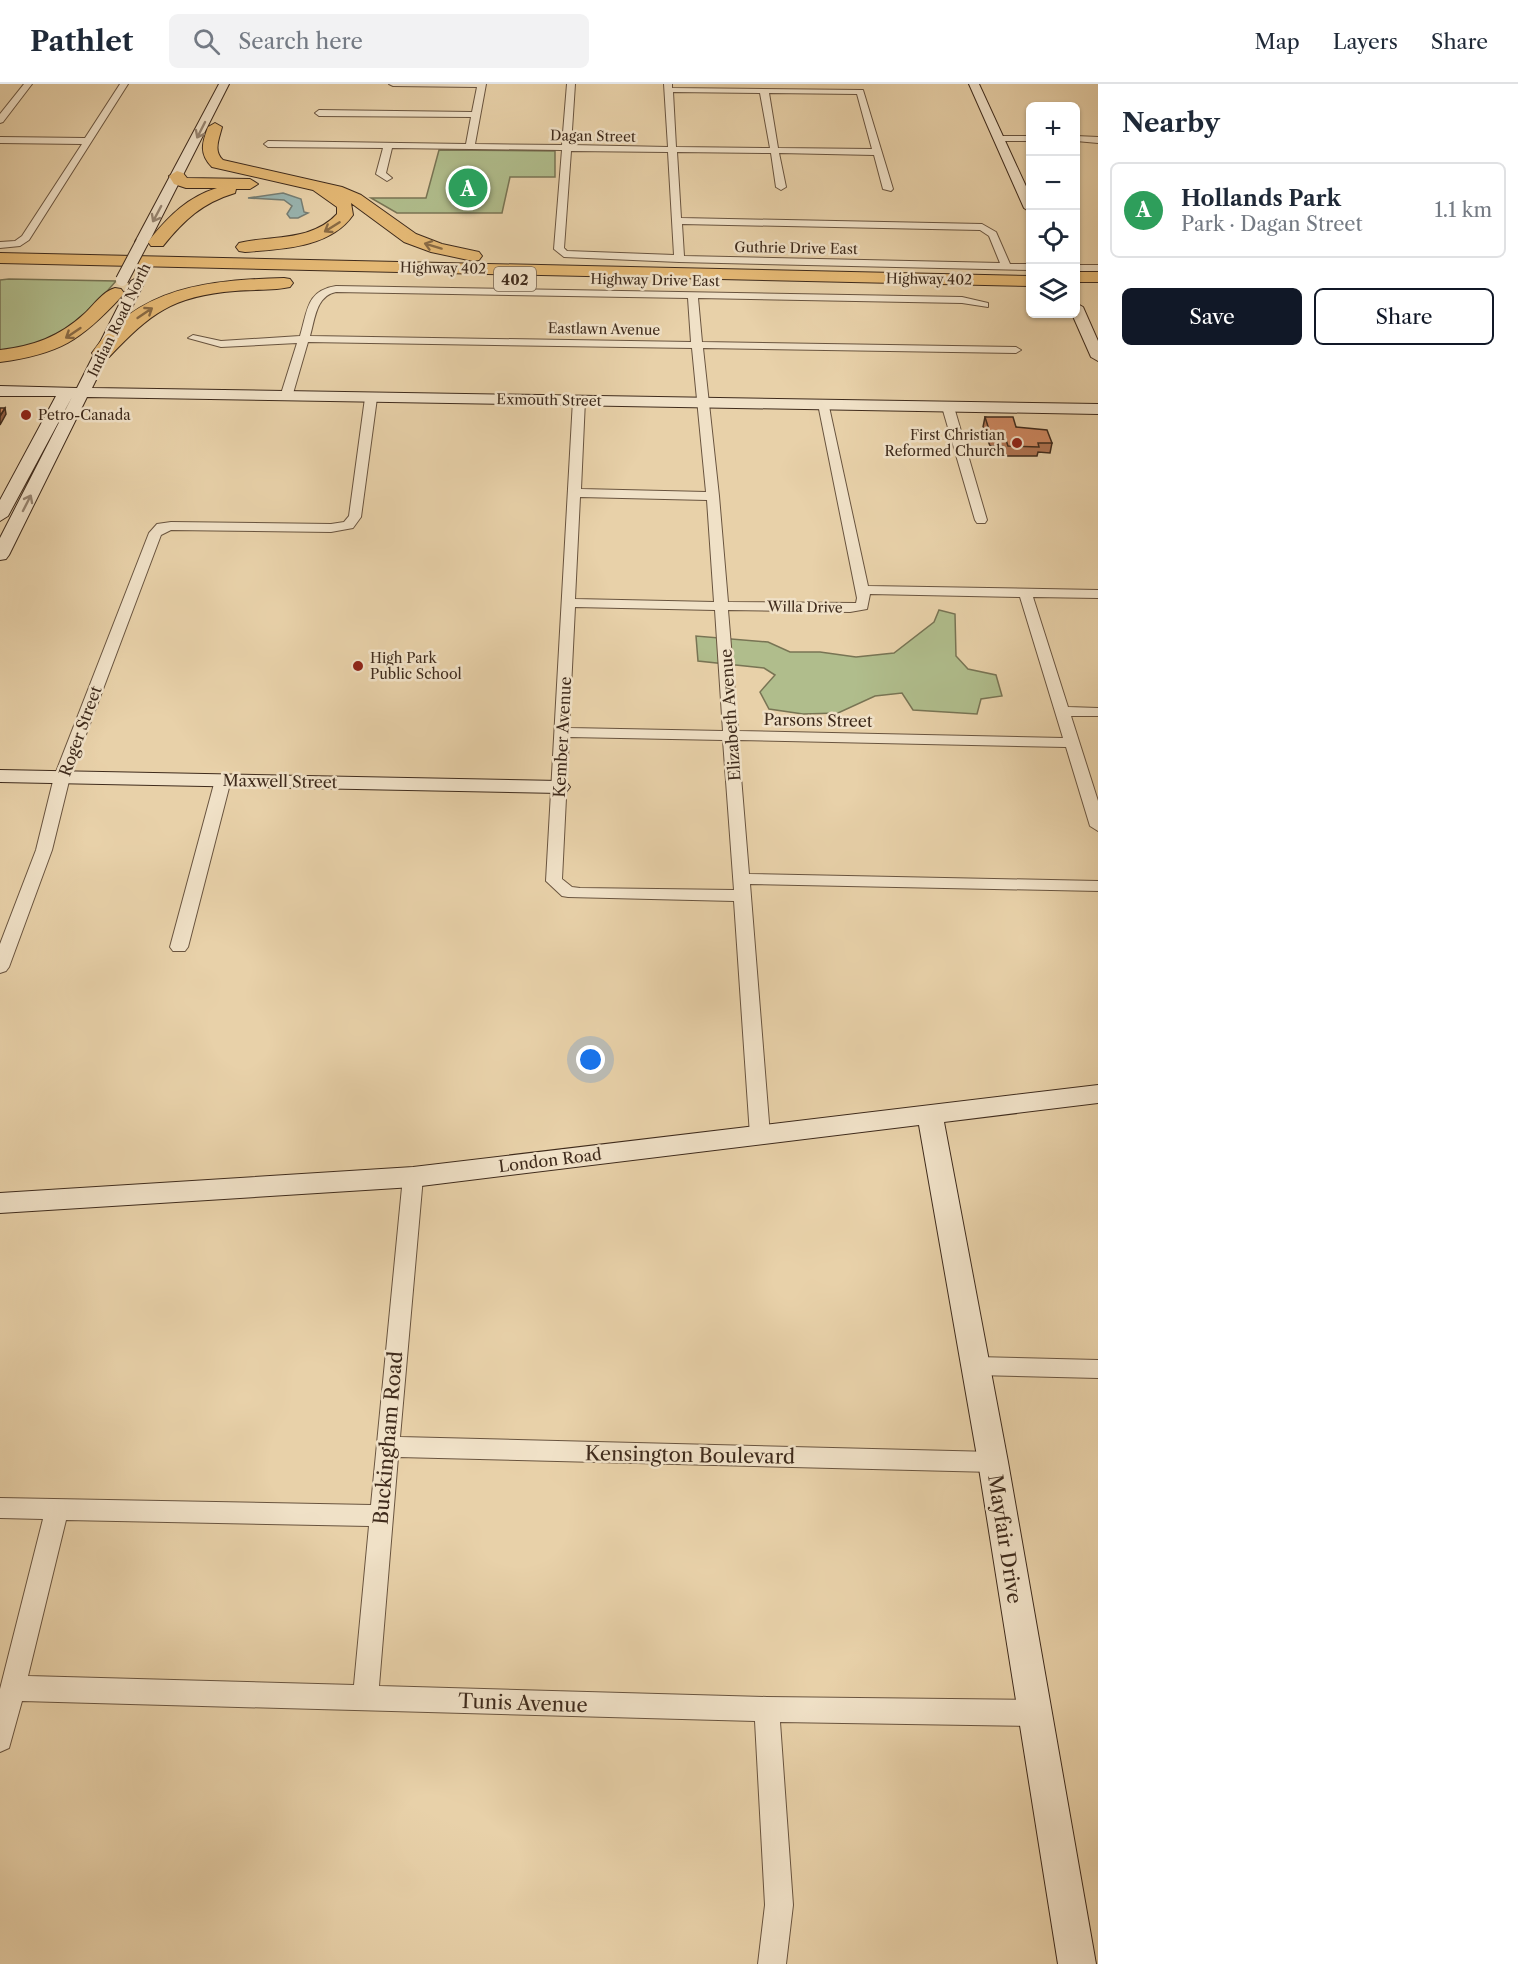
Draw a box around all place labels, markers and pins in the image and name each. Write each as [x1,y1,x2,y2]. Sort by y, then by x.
pin: A [448,166,488,210]
place label: Petro-Canada [38,406,131,424]
marker: Petro-Canada [19,408,33,422]
place label: First Christian Reformed Church [885,426,1005,460]
marker: First Christian Reformed Church [1010,436,1024,450]
place label: High Park Public School [370,649,462,683]
marker: High Park Public School [351,659,365,673]

